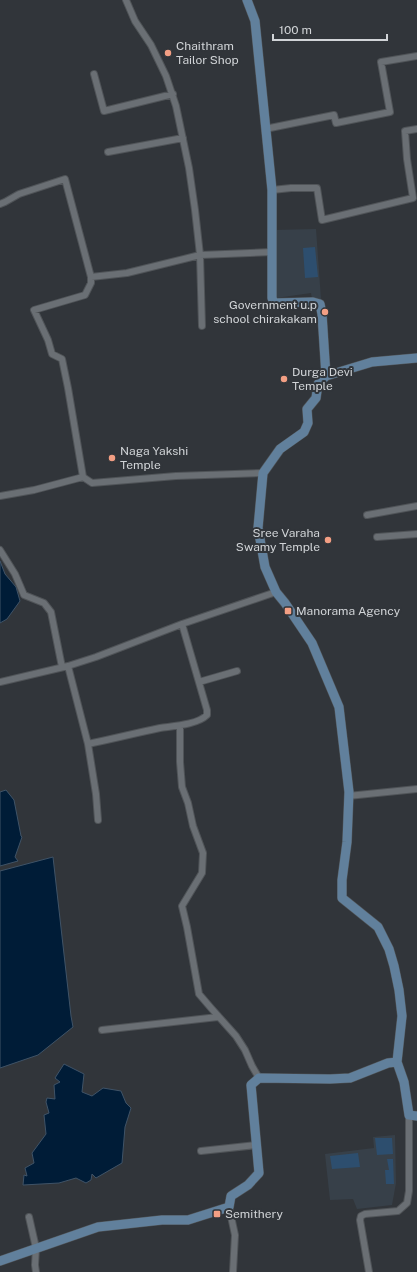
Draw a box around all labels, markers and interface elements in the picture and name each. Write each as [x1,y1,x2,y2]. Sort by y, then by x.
scale bar [273,16,387,42]
text: 100 m [279,23,312,37]
place label: Chaithram Tailor Shop [176,39,239,67]
marker: Chaithram Tailor Shop [163,48,173,58]
place label: Government u.p school chirakakam [213,298,317,326]
marker: Government u.p school chirakakam [320,307,330,317]
place label: Durga Devi Temple [292,365,353,393]
marker: Durga Devi Temple [279,374,289,384]
place label: Naga Yakshi Temple [120,444,188,472]
marker: Naga Yakshi Temple [107,453,117,463]
place label: Sree Varaha Swamy Temple [236,526,320,554]
marker: Sree Varaha Swamy Temple [323,535,333,545]
place label: Manorama Agency [296,604,401,618]
marker: Manorama Agency [283,606,293,616]
place label: Semithery [225,1207,283,1221]
marker: Semithery [212,1209,222,1219]

